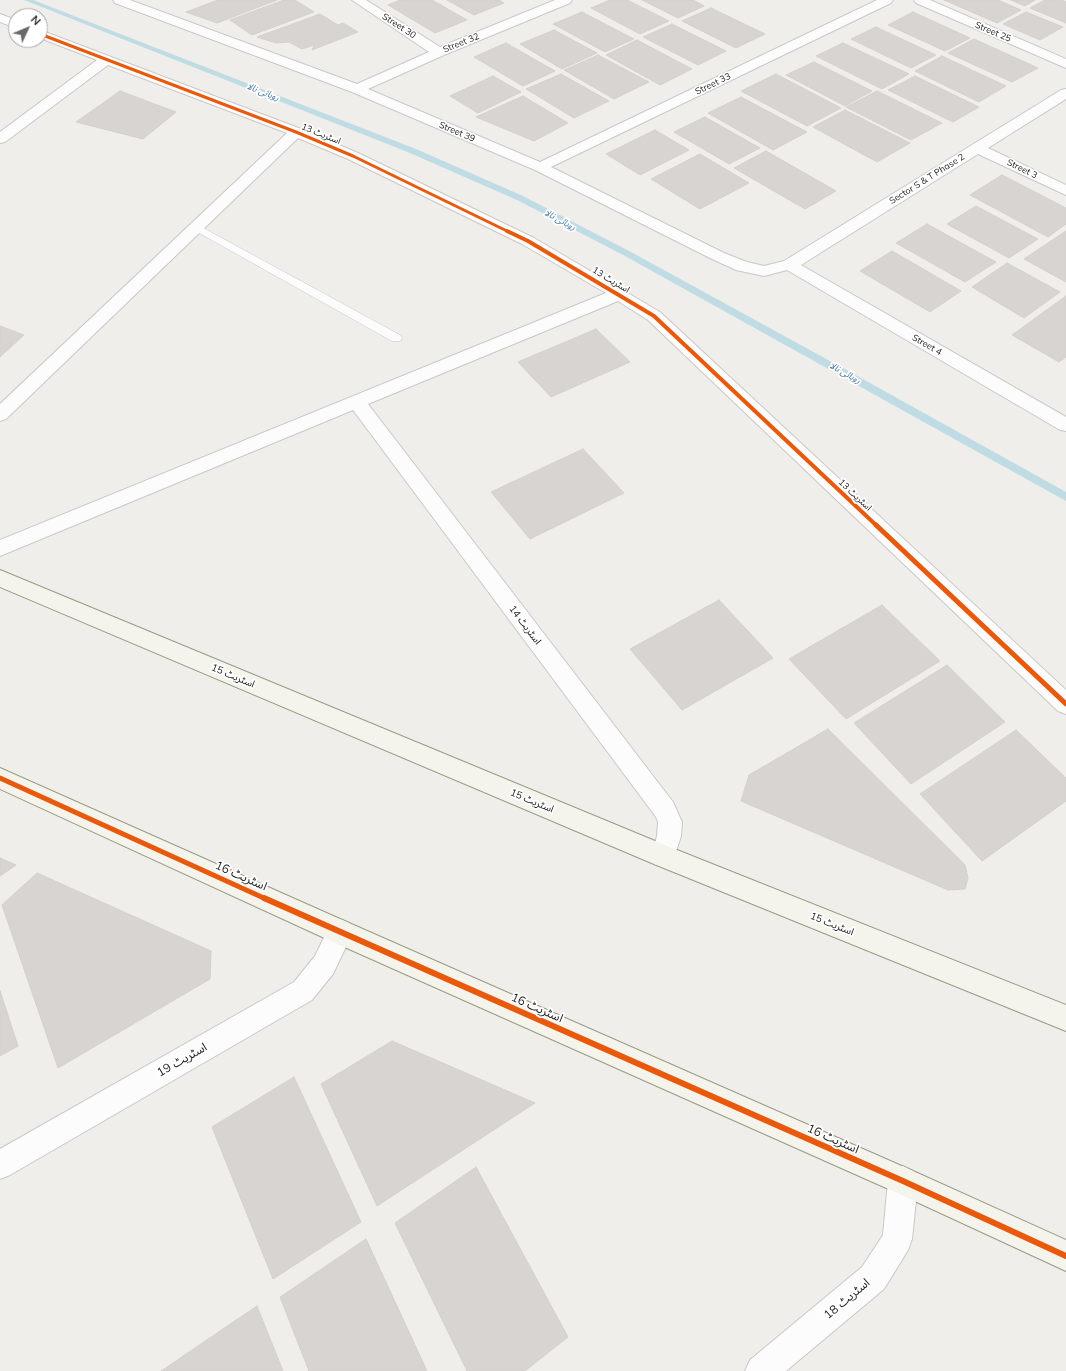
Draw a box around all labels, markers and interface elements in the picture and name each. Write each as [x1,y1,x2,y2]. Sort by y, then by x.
north arrow [8,8,48,48]
street label: Street 30 [380,11,418,41]
text: N [28,13,44,28]
street label: Street 25 [973,20,1013,44]
street label: Street 32 [441,31,481,55]
street label: Street 33 [694,71,732,97]
water label: روہائی نالا [245,81,281,103]
street label: Street 39 [437,120,477,144]
street label: اسٹریٹ 13 [300,121,342,147]
street label: Sector S & T Phase 2 [887,151,967,207]
street label: Street 3 [1005,157,1039,181]
water label: روہائی نالا [542,207,578,233]
street label: اسٹریٹ 13 [590,265,632,295]
street label: Street 4 [910,332,944,358]
water label: روہائی نالا [827,360,863,386]
street label: اسٹریٹ 13 [836,477,874,513]
street label: اسٹریٹ 14 [506,603,544,647]
street label: اسٹریٹ 15 [209,661,257,691]
street label: اسٹریٹ 15 [508,786,556,816]
street label: اسٹریٹ 16 [213,858,269,894]
street label: اسٹریٹ 15 [808,910,856,938]
street label: اسٹریٹ 16 [509,990,565,1026]
street label: اسٹریٹ 19 [154,1040,210,1080]
street label: اسٹریٹ 16 [805,1121,861,1157]
street label: اسٹریٹ 18 [821,1276,873,1322]

